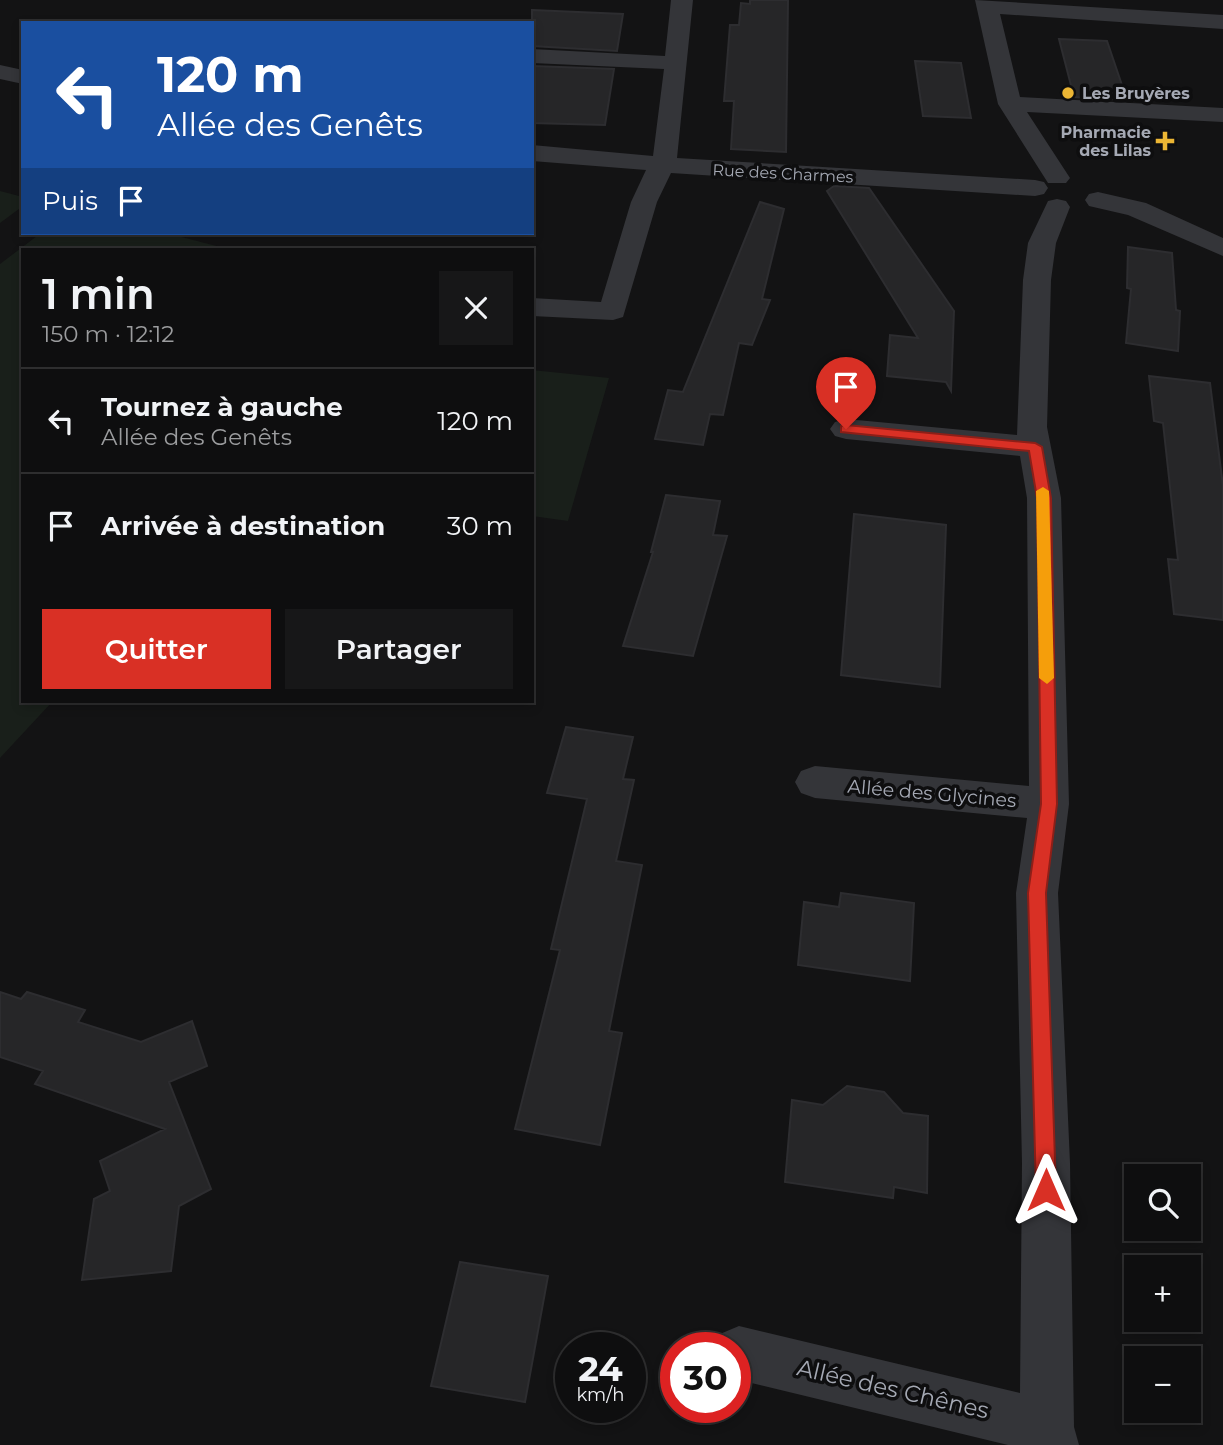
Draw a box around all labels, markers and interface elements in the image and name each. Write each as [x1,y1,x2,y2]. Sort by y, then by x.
text: 120 m [157,45,304,104]
icon: left [42,49,133,140]
place label: Les Bruyères [1082,84,1190,103]
marker: Les Bruyères [1060,85,1076,101]
text: Allée des Genêts [157,105,423,144]
place label: Pharmacie des Lilas [1060,123,1152,160]
marker: Pharmacie des Lilas [1157,133,1173,149]
street label: Rue des Charmes [712,160,854,187]
icon: arrive [112,182,150,220]
text: Puis [42,185,98,217]
text: 1 min [42,268,155,320]
button: close [439,271,513,345]
text: 150 m · 12:12 [42,320,174,348]
pin [816,357,876,429]
icon: arrive [827,368,865,406]
text: Tournez à gauche [101,391,343,423]
icon: left [42,402,80,440]
text: 120 m [437,405,513,437]
text: Allée des Genêts [101,423,292,451]
icon: arrive [42,507,80,545]
text: Arrivée à destination [101,510,385,542]
text: 30 m [447,510,513,542]
button: Quitter [42,609,271,689]
button: Partager [285,609,513,689]
street label: Allée des Glycines [847,775,1017,812]
position arrow [1009,1153,1083,1227]
map controls [1124,1164,1201,1423]
button: search [1124,1164,1201,1241]
button: + [1124,1255,1201,1332]
speed limit sign: 30 [660,1332,751,1423]
button: − [1124,1346,1201,1423]
text: 24 [578,1347,623,1390]
street label: Allée des Chênes [794,1353,992,1425]
text: km/h [576,1384,625,1406]

